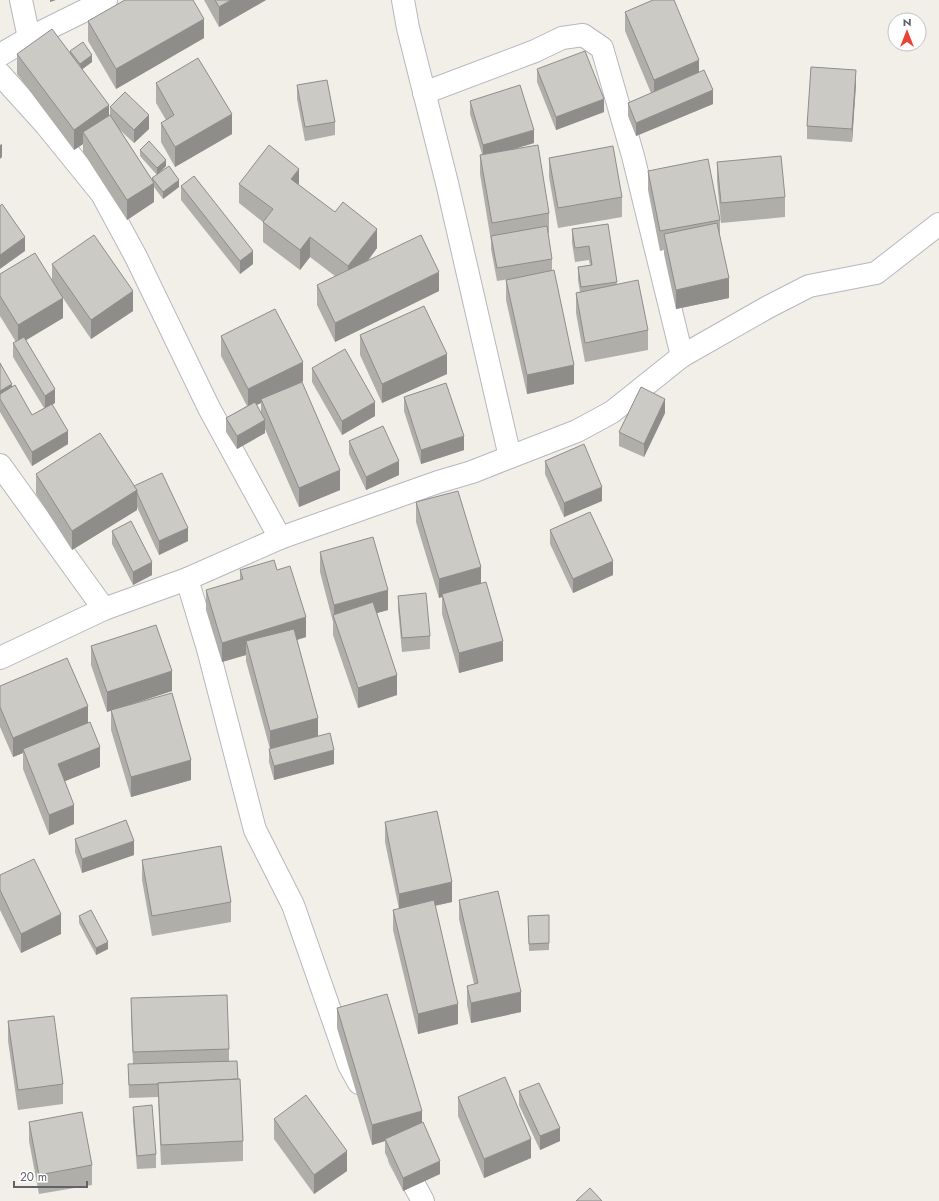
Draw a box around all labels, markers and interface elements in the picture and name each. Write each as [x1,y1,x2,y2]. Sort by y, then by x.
north arrow [887,12,927,52]
text: N [903,14,911,30]
scale bar [14,1163,87,1189]
text: 20 m [20,1168,47,1186]

